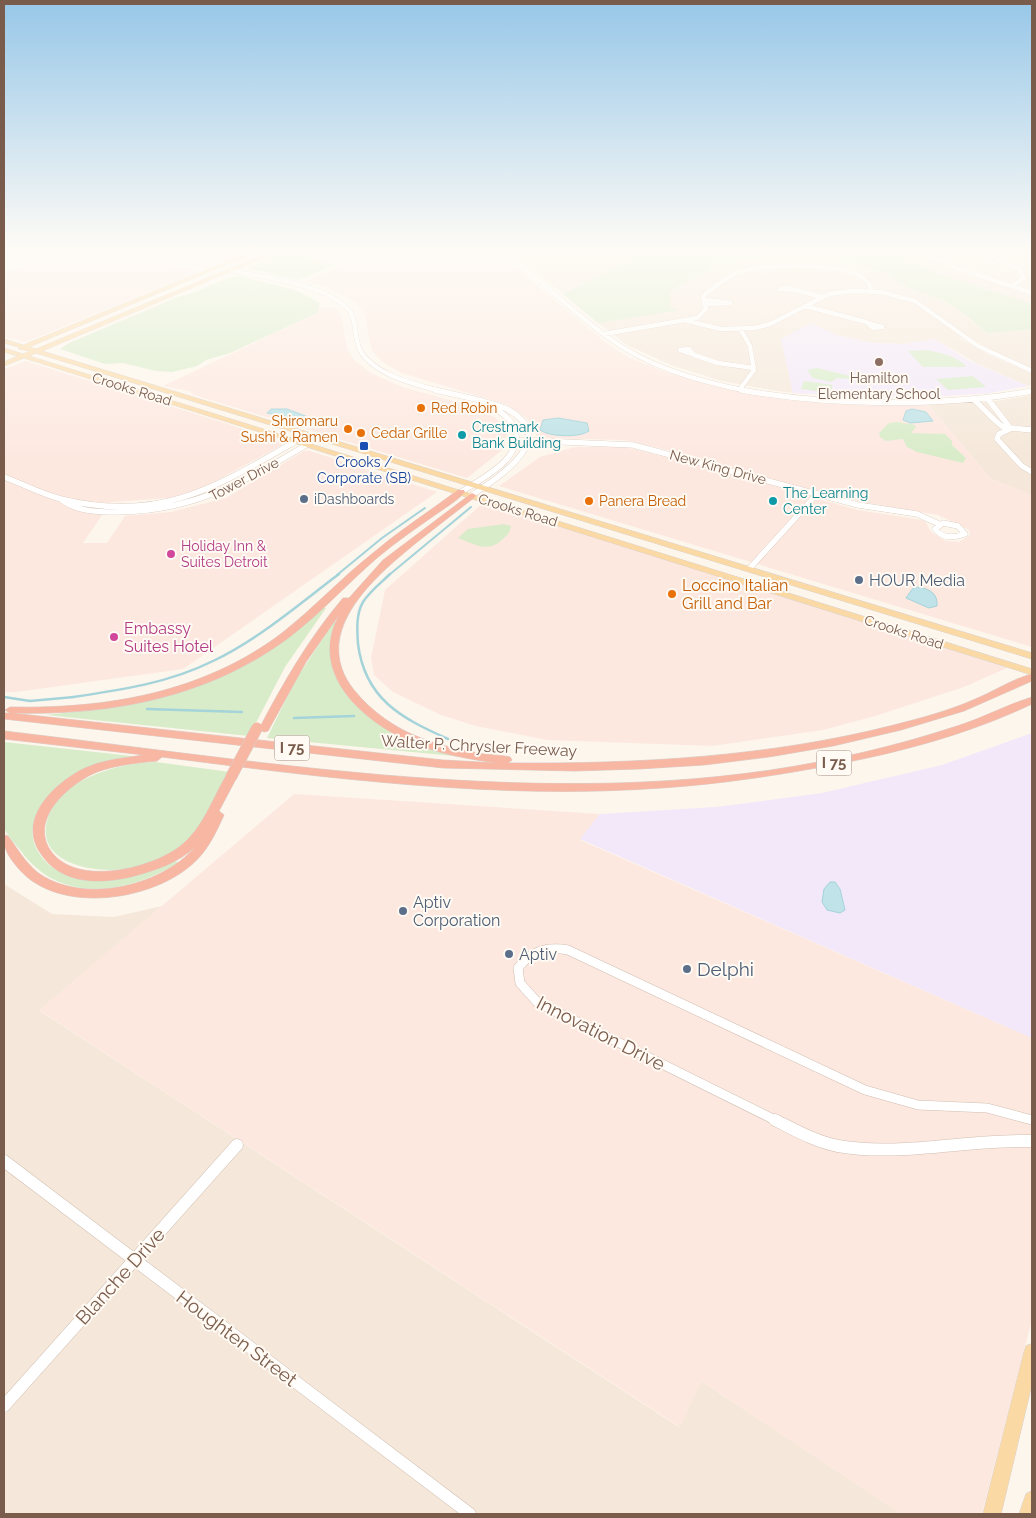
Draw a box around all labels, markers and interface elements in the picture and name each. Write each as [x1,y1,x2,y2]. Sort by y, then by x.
marker: Hamilton Elementary School [873,356,885,368]
street label: Crooks Road [90,369,174,409]
place label: Hamilton Elementary School [818,370,940,402]
place label: Red Robin [431,400,498,416]
marker: Red Robin [415,402,427,414]
place label: Shiromaru Sushi & Ramen [241,413,338,445]
place label: Crestmark Bank Building [472,419,561,451]
marker: Shiromaru Sushi & Ramen [342,423,354,435]
place label: Cedar Grille [371,425,447,441]
marker: Cedar Grille [355,427,367,439]
marker: Crestmark Bank Building [456,429,468,441]
marker: Crooks / Corporate (SB) [358,440,370,452]
street label: New King Drive [668,446,768,488]
street label: Tower Drive [207,454,281,504]
place label: Crooks / Corporate (SB) [317,454,411,486]
place label: The Learning Center [783,485,868,517]
street label: Crooks Road [476,490,560,530]
place label: iDashboards [314,491,395,507]
marker: iDashboards [298,493,310,505]
place label: Panera Bread [599,493,686,509]
marker: Panera Bread [583,495,595,507]
marker: The Learning Center [767,495,779,507]
place label: Holiday Inn & Suites Detroit [181,538,268,570]
marker: Holiday Inn & Suites Detroit [165,548,177,560]
place label: HOUR Media [869,571,965,590]
marker: HOUR Media [853,574,865,586]
place label: Loccino Italian Grill and Bar [682,576,788,613]
marker: Loccino Italian Grill and Bar [666,588,678,600]
street label: Crooks Road [862,612,946,652]
place label: Embassy Suites Hotel [124,619,214,656]
marker: Embassy Suites Hotel [108,631,120,643]
street label: Walter P. Chrysler Freeway [380,731,578,761]
road number: I 75 [274,736,310,760]
road number: I 75 [816,750,852,776]
place label: Aptiv Corporation [413,893,500,930]
marker: Aptiv Corporation [397,905,409,917]
place label: Aptiv [519,945,557,964]
marker: Aptiv [503,948,515,960]
place label: Delphi [697,958,754,980]
marker: Delphi [681,963,693,975]
street label: Innovation Drive [533,991,669,1075]
street label: Blanche Drive [71,1223,169,1329]
street label: Houghten Street [172,1286,302,1391]

